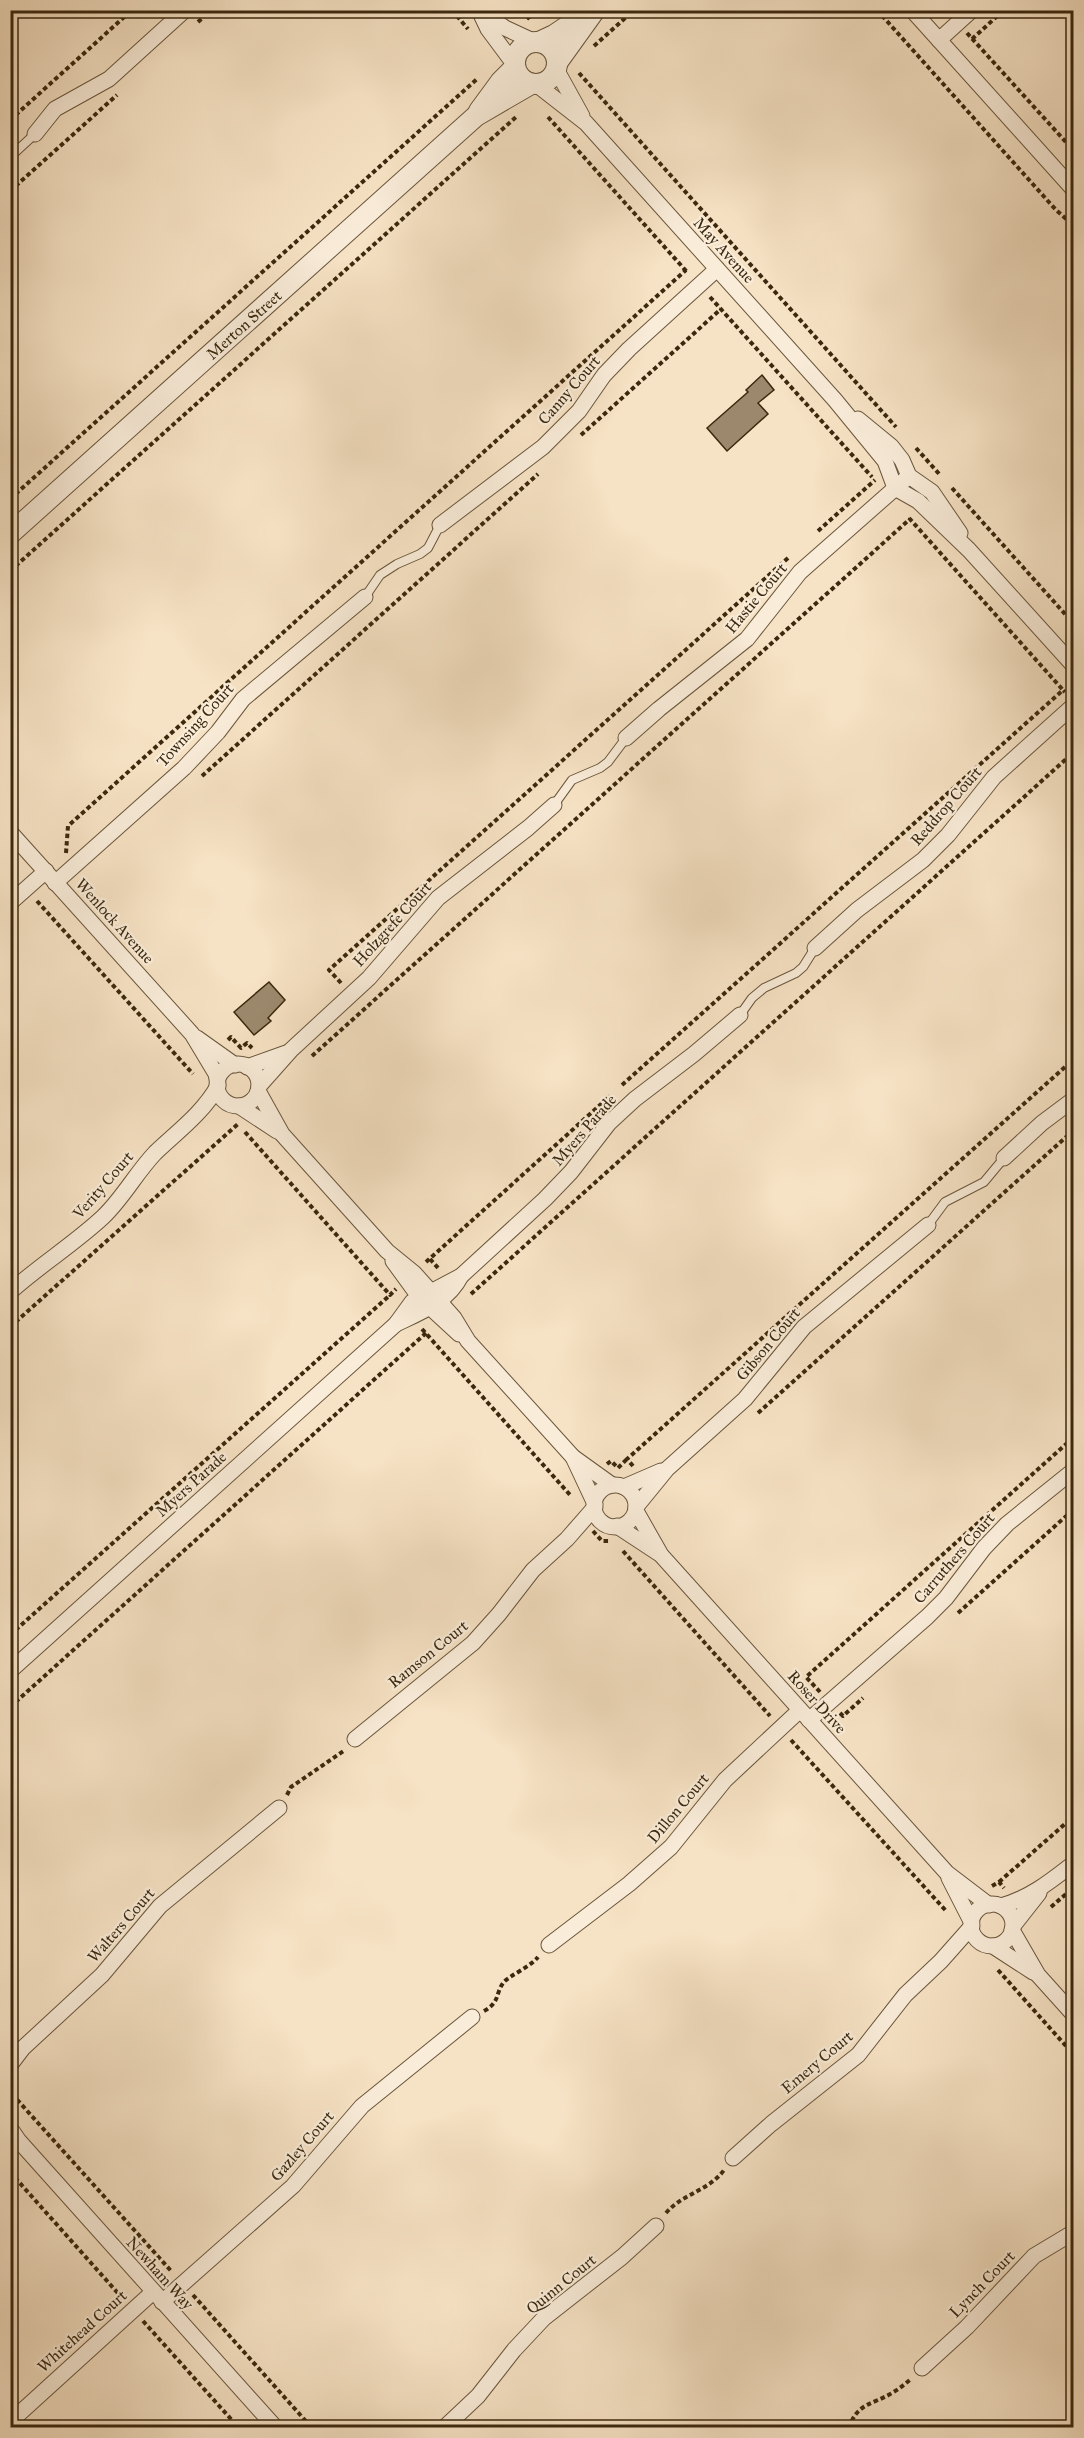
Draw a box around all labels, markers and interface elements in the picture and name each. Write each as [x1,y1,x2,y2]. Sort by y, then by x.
street label: May Avenue [689,213,759,287]
street label: Merton Street [202,285,286,363]
street label: Canny Court [534,351,604,428]
street label: Hastie Court [721,559,791,637]
street label: Townsing Court [152,679,238,771]
street label: Reddrop Court [906,762,986,849]
street label: Wenlock Avenue [72,875,158,968]
street label: Holzgrefe Court [349,877,436,971]
street label: Myers Parade [548,1090,620,1170]
street label: Verity Court [68,1147,138,1223]
street label: Gibson Court [732,1303,804,1384]
street label: Myers Parade [152,1447,230,1521]
street label: Carruthers Court [909,1508,999,1607]
street label: Ramson Court [384,1616,472,1692]
street label: Roser Drive [784,1667,850,1738]
street label: Dillon Court [643,1769,713,1847]
street label: Walters Court [84,1884,159,1966]
street label: Emery Court [777,2026,857,2097]
street label: Gazley Court [266,2107,338,2185]
street label: Newham Way [122,2233,198,2314]
street label: Lynch Court [945,2246,1019,2322]
street label: Quinn Court [522,2250,600,2318]
street label: Whitehead Court [33,2286,131,2376]

